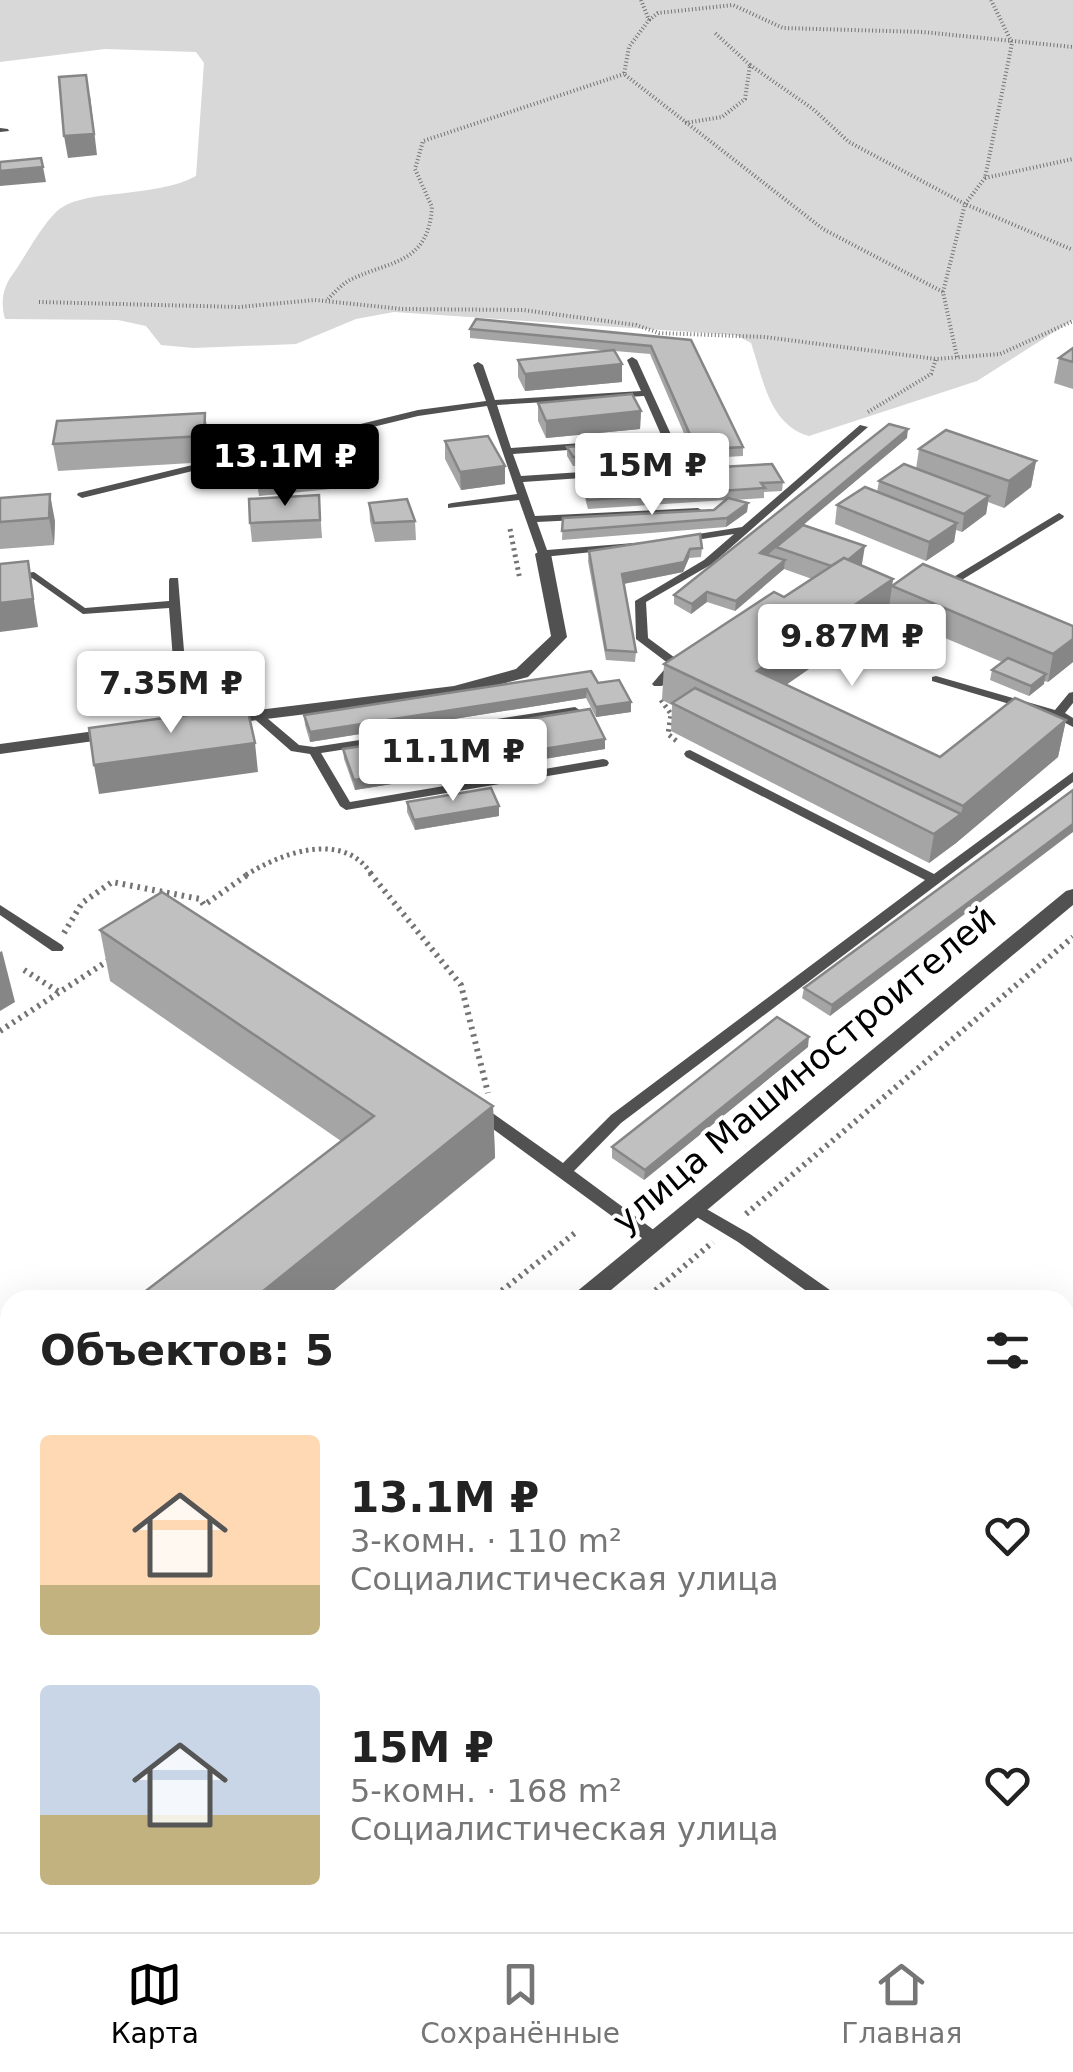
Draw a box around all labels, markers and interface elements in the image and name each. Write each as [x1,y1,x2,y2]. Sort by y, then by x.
pin: 13.1M ₽ [193,424,377,509]
pin: 15M ₽ [582,433,722,518]
text: 13.1M ₽ [213,437,357,475]
text: 15M ₽ [597,446,707,484]
pin: 9.87M ₽ [760,604,944,689]
text: 9.87M ₽ [780,617,924,655]
pin: 7.35M ₽ [79,651,263,736]
text: 7.35M ₽ [99,664,243,702]
pin: 11.1M ₽ [361,719,545,804]
text: 11.1M ₽ [381,732,525,770]
street label: улица Машиностроителей [604,897,1004,1241]
icon: filters [980,1323,1035,1378]
text: Объектов: 5 [40,1326,334,1375]
text: 13.1M ₽ [350,1473,539,1522]
icon: home [120,1475,240,1595]
icon: heart [980,1508,1035,1563]
text: 3-комн. · 110 m² [350,1522,622,1560]
text: Социалистическая улица [350,1560,779,1598]
text: 15M ₽ [350,1723,494,1772]
icon: home [120,1725,240,1845]
icon: heart [980,1758,1035,1813]
text: 5-комн. · 168 m² [350,1772,622,1810]
text: Социалистическая улица [350,1810,779,1848]
tab: Карта [111,1957,199,2050]
tab: Сохранённые [420,1957,620,2050]
tab: Главная [841,1957,962,2050]

